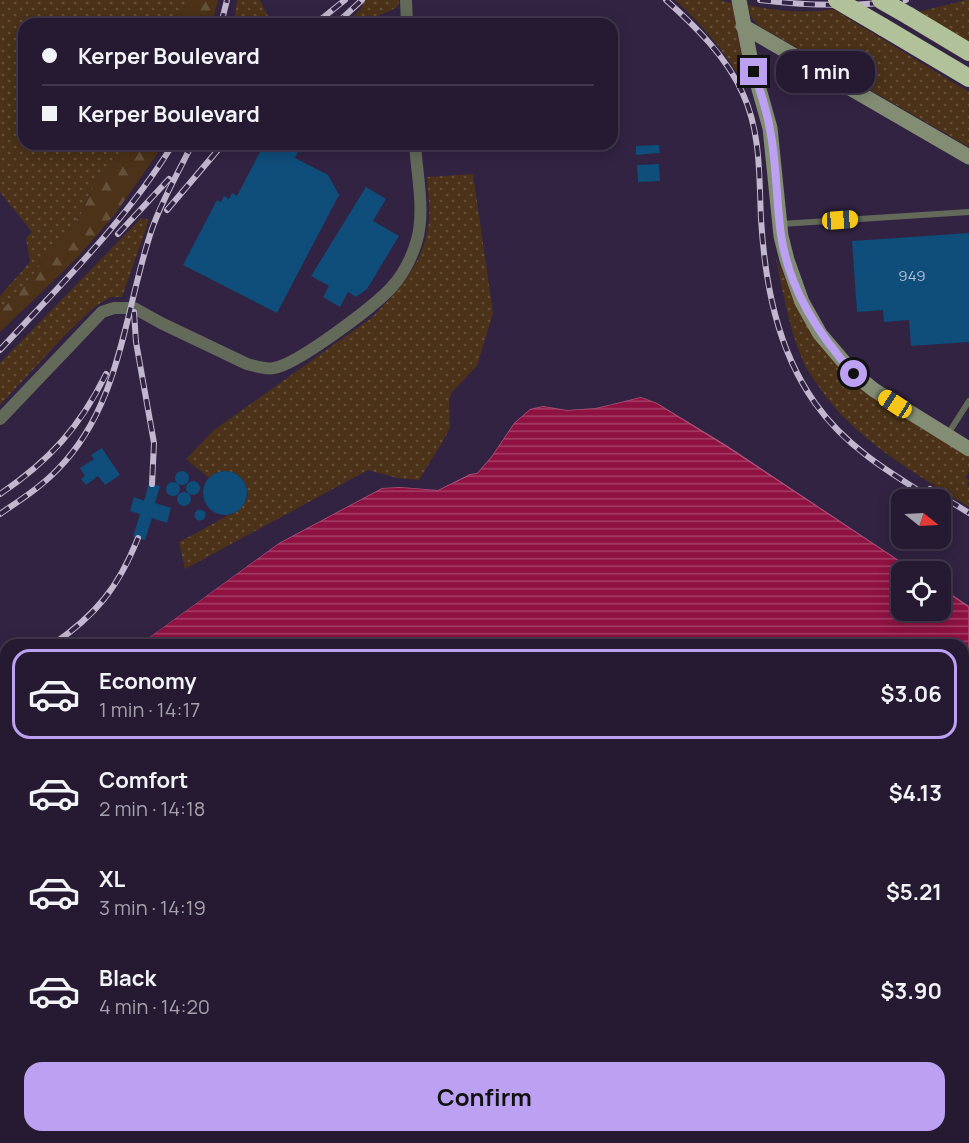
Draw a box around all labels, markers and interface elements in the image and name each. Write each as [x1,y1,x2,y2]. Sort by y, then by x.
text: Kerper Boulevard [78,41,260,71]
callout: 1 min [775,51,874,93]
route end [740,58,767,85]
text: 1 min [801,58,850,85]
text: Kerper Boulevard [78,99,260,129]
car [821,210,859,230]
house number: 949 [898,265,926,286]
route start [840,360,867,387]
car [875,387,915,421]
north arrow [891,489,951,549]
map controls [891,489,951,621]
button: locate [891,561,951,621]
text: Economy [99,666,197,696]
icon: car [27,667,81,721]
text: $3.06 [881,679,942,709]
text: 1 min · 14:17 [99,696,200,723]
text: Comfort [99,765,188,795]
icon: car [27,766,81,820]
text: $4.13 [889,778,942,808]
text: 2 min · 14:18 [99,795,205,822]
text: XL [99,864,125,894]
icon: car [27,865,81,919]
text: $5.21 [886,877,942,907]
text: 3 min · 14:19 [99,894,206,921]
text: Black [99,963,156,993]
icon: car [27,964,81,1018]
text: $3.90 [881,976,942,1006]
text: 4 min · 14:20 [99,993,210,1020]
button: Confirm [24,1062,945,1131]

